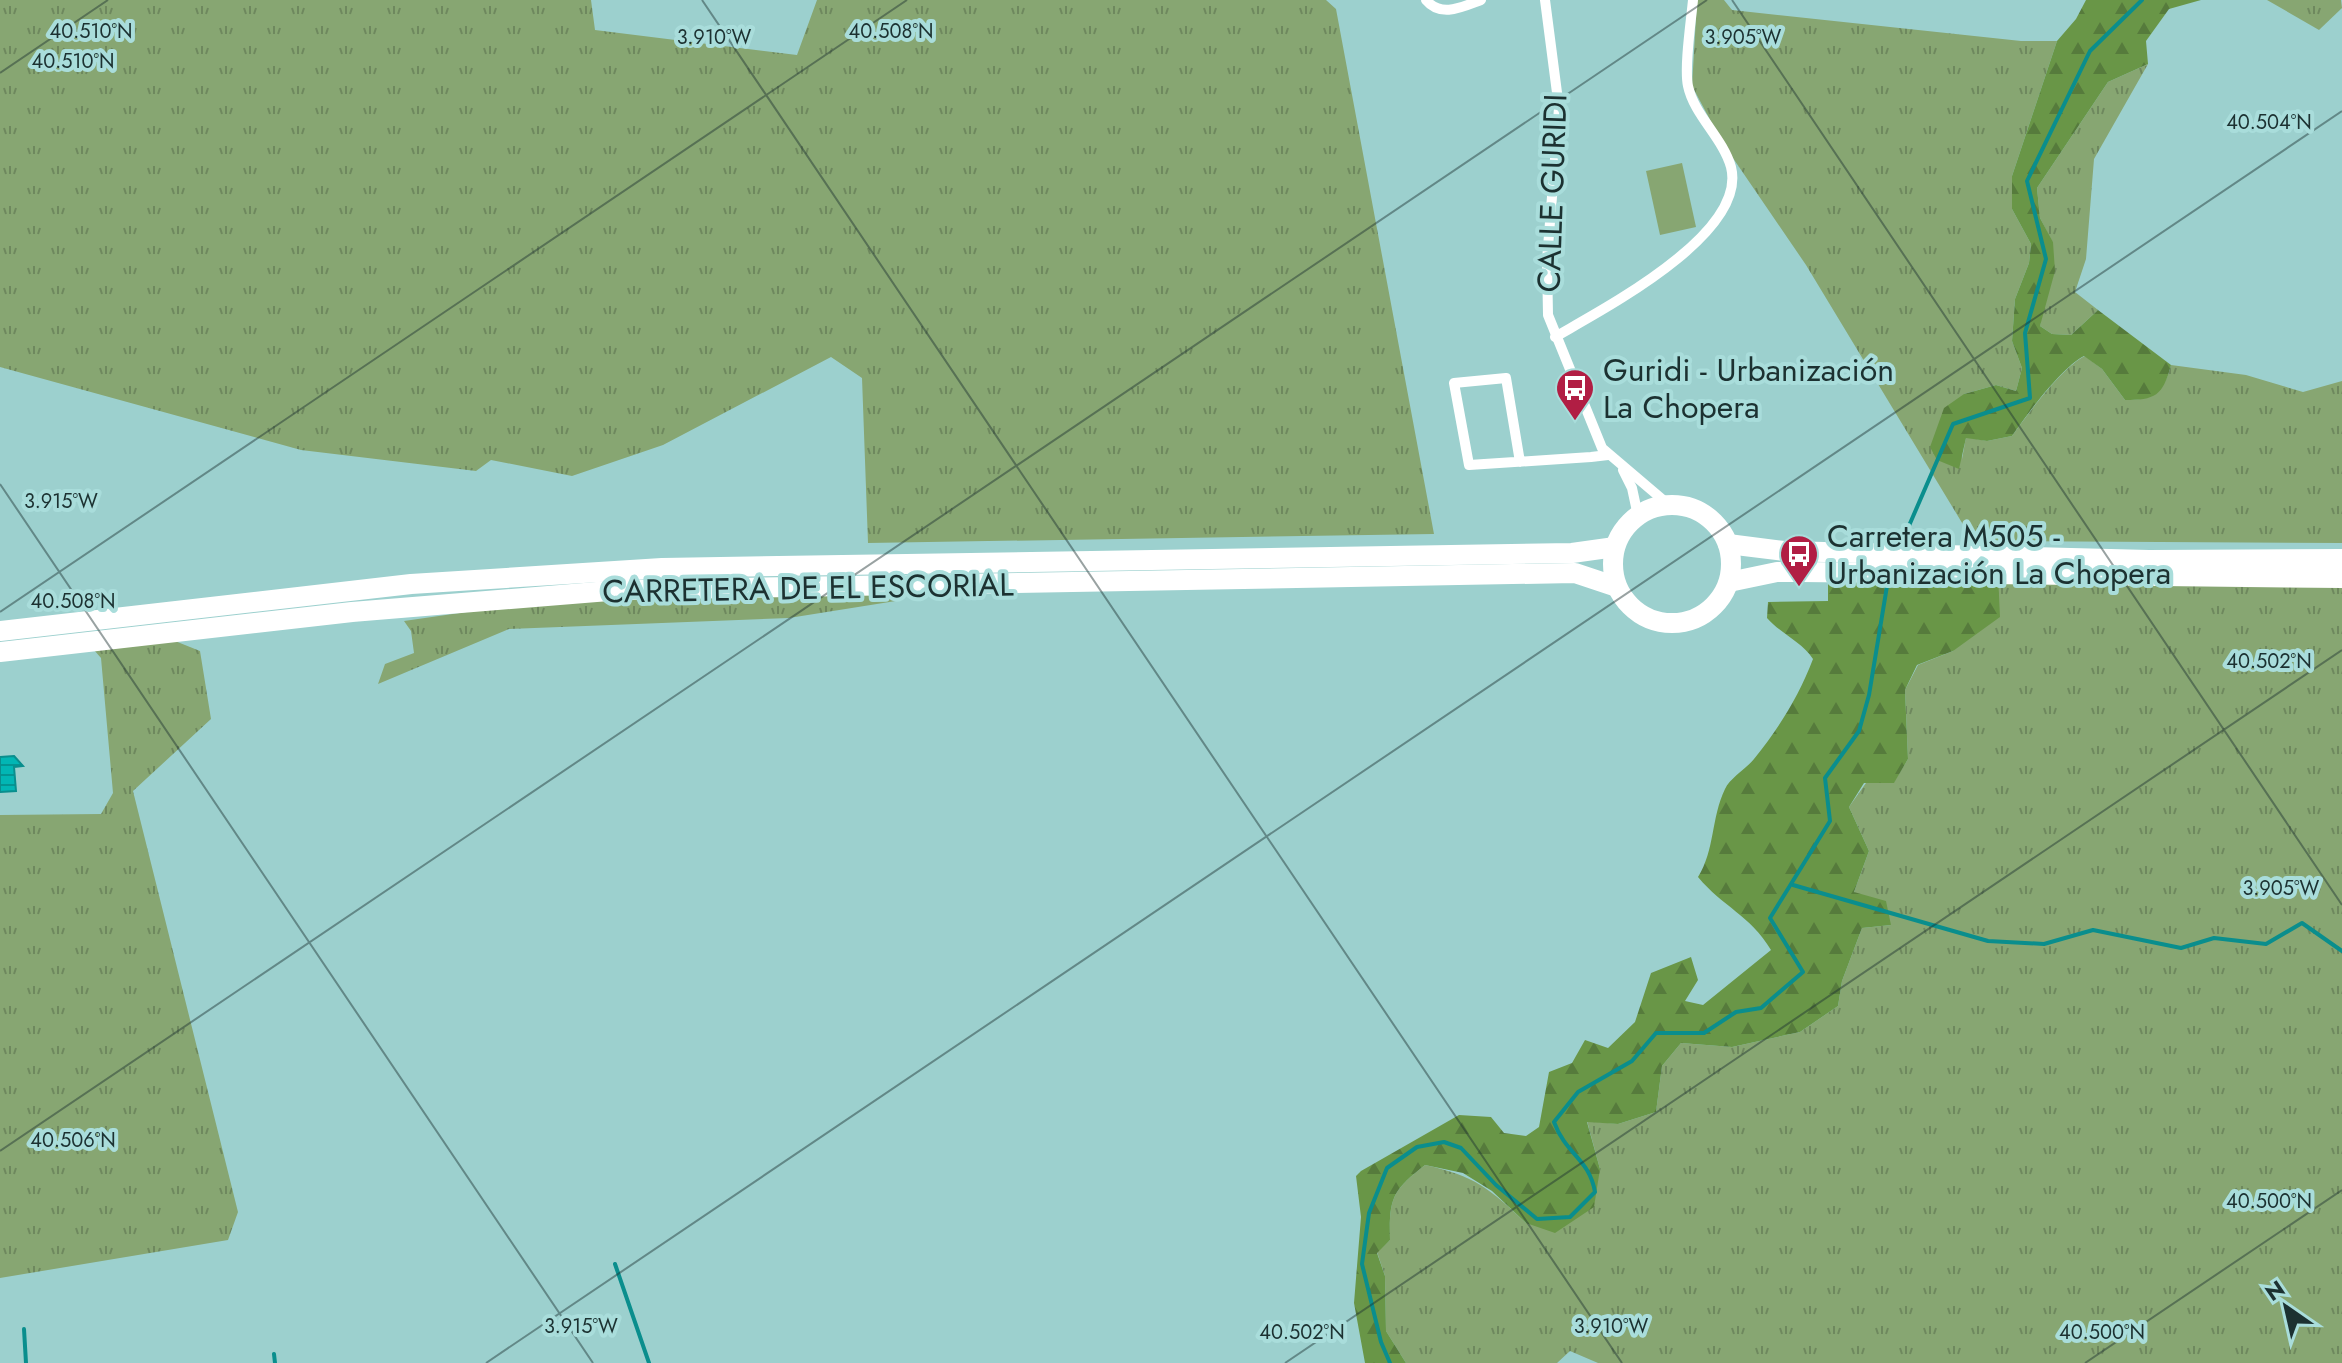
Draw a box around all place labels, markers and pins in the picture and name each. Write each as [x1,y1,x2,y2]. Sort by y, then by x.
place label: Guridi - Urbanización La Chopera [1603,347,1894,430]
bus stop icon: Guridi - Urbanización La Chopera [1554,367,1596,422]
place label: Carretera M505 - Urbanización La Chopera [1827,513,2171,596]
bus stop icon: Carretera M505 - Urbanización La Chopera [1778,533,1820,588]

